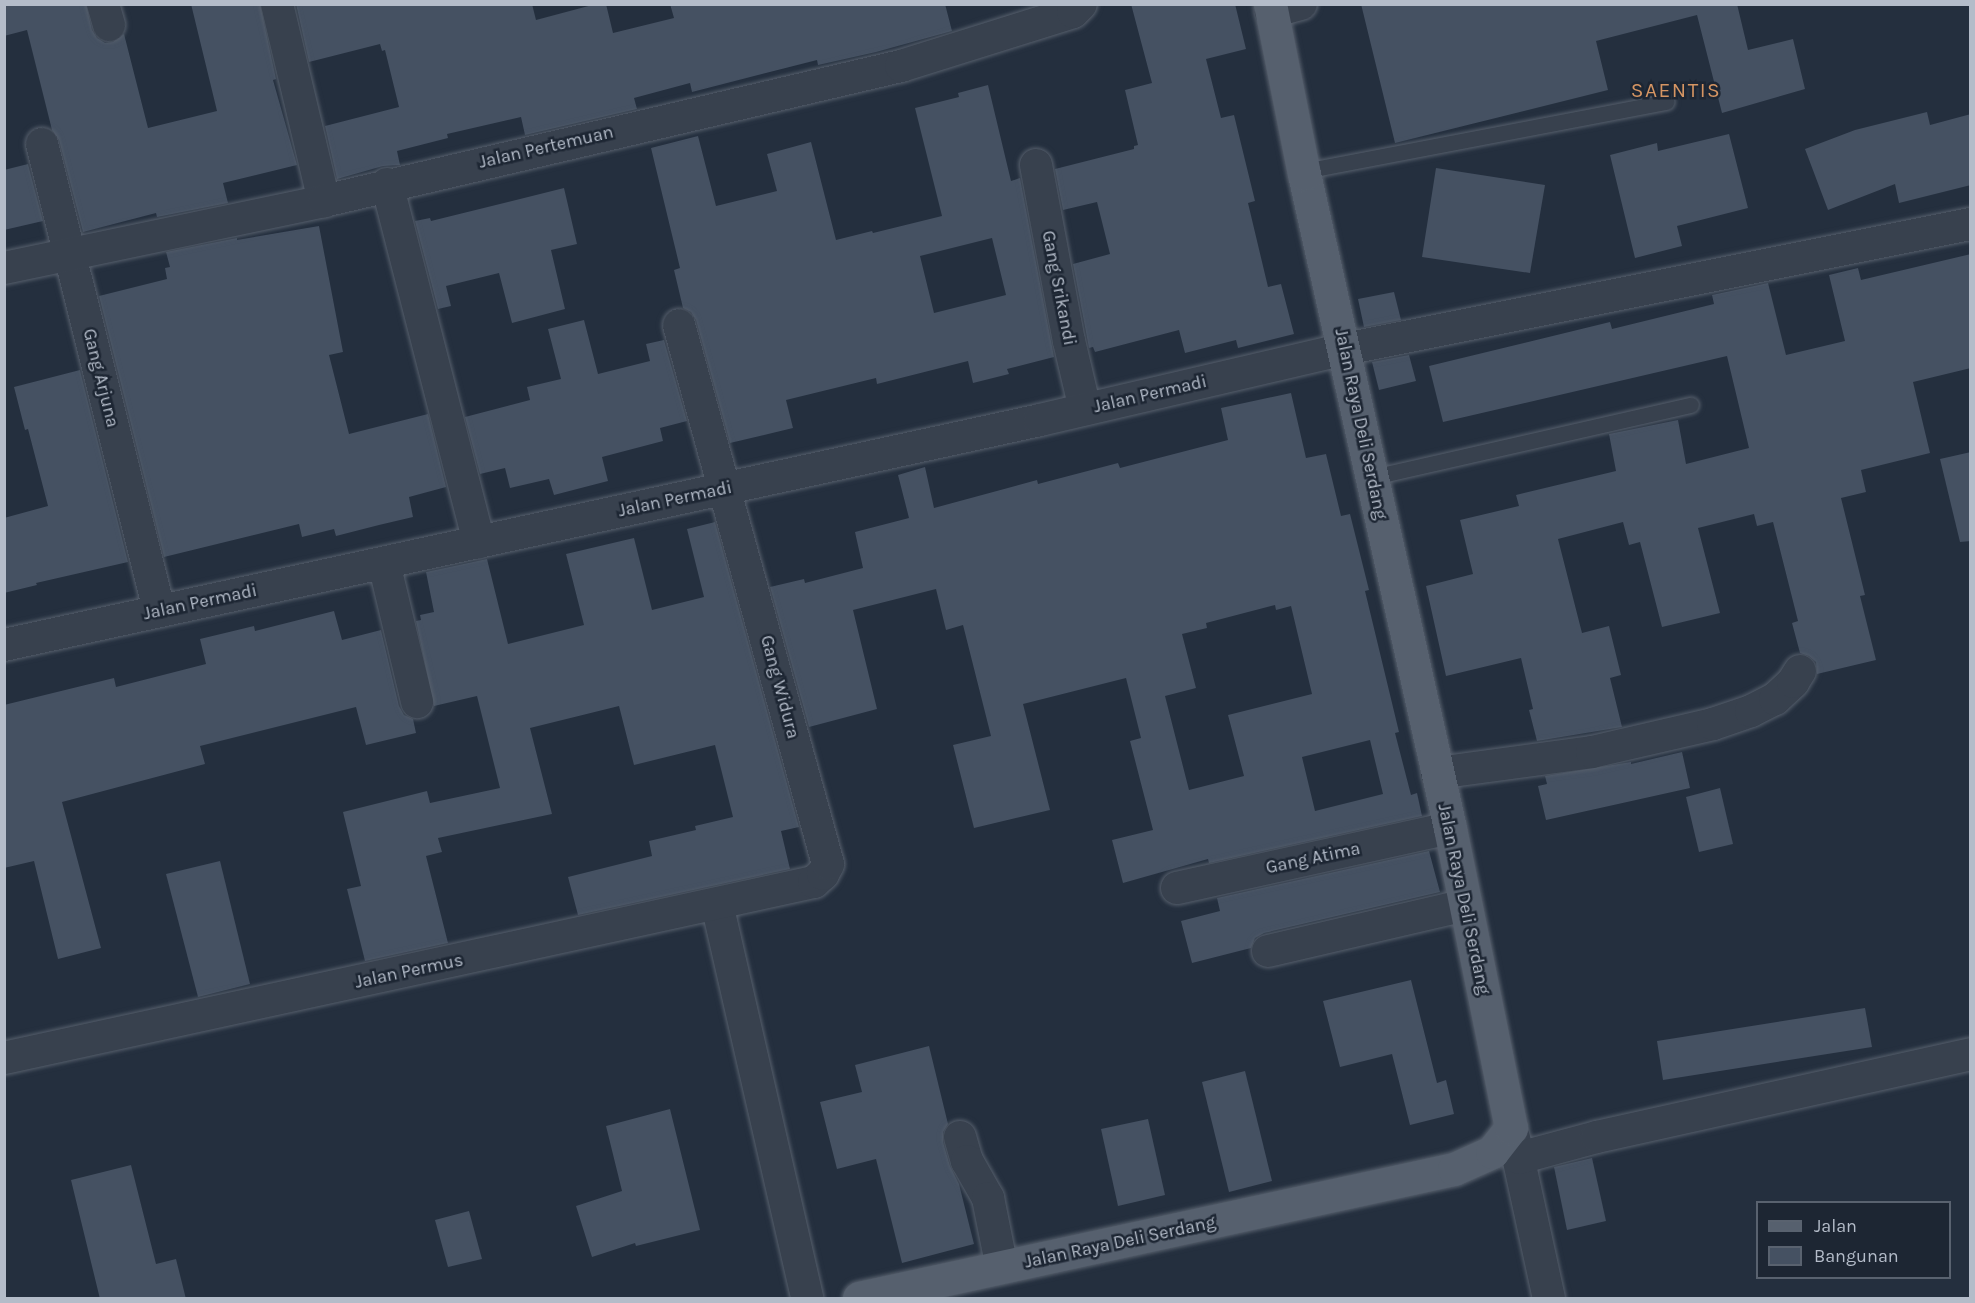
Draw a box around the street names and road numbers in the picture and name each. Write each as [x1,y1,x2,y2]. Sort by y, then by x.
street label: Jalan Pertemuan [477,121,615,173]
street label: Gang Srikandi [1037,229,1081,347]
street label: Gang Arjuna [78,326,124,430]
street label: Jalan Raya Deli Serdang [1330,326,1392,522]
street label: Jalan Permadi [1091,370,1209,418]
street label: Jalan Permadi [616,476,734,522]
street label: Jalan Permadi [141,579,259,625]
street label: Gang Widura [756,633,804,741]
street label: Jalan Raya Deli Serdang [1433,801,1495,997]
street label: Gang Atima [1264,837,1362,879]
street label: Jalan Permus [353,949,465,993]
street label: Jalan Raya Deli Serdang [1022,1211,1218,1273]

